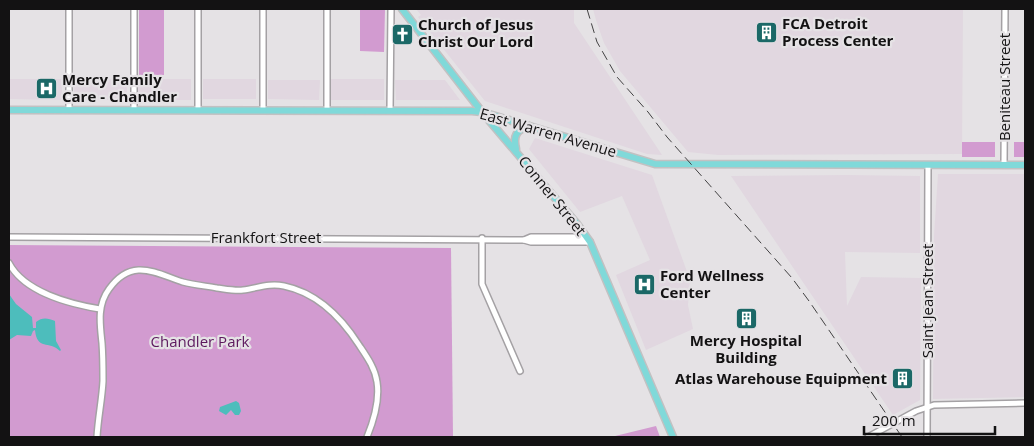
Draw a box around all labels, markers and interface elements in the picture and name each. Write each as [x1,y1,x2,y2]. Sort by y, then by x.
place label: FCA Detroit Process Center [782,13,894,50]
place label: Church of Jesus Christ Our Lord [418,14,533,51]
building icon: FCA Detroit Process Center [754,21,778,45]
church icon: Church of Jesus Christ Our Lord [390,22,414,46]
street label: Beniteau Street [994,33,1014,141]
place label: Mercy Family Care - Chandler [62,69,177,106]
hospital icon: Mercy Family Care - Chandler [34,77,58,101]
street label: East Warren Avenue [478,103,619,161]
street label: Conner Street [514,151,591,239]
street label: Frankfort Street [211,227,321,247]
street label: Saint Jean Street [917,244,937,358]
place label: Ford Wellness Center [660,265,764,302]
hospital icon: Ford Wellness Center [632,273,656,297]
building icon: Mercy Hospital Building [734,306,758,330]
place label: Mercy Hospital Building [690,330,802,367]
park label: Chandler Park [151,331,250,351]
building icon: Atlas Warehouse Equipment [891,367,915,391]
place label: Atlas Warehouse Equipment [675,368,887,388]
scale bar [864,404,995,436]
text: 200 m [872,410,916,430]

